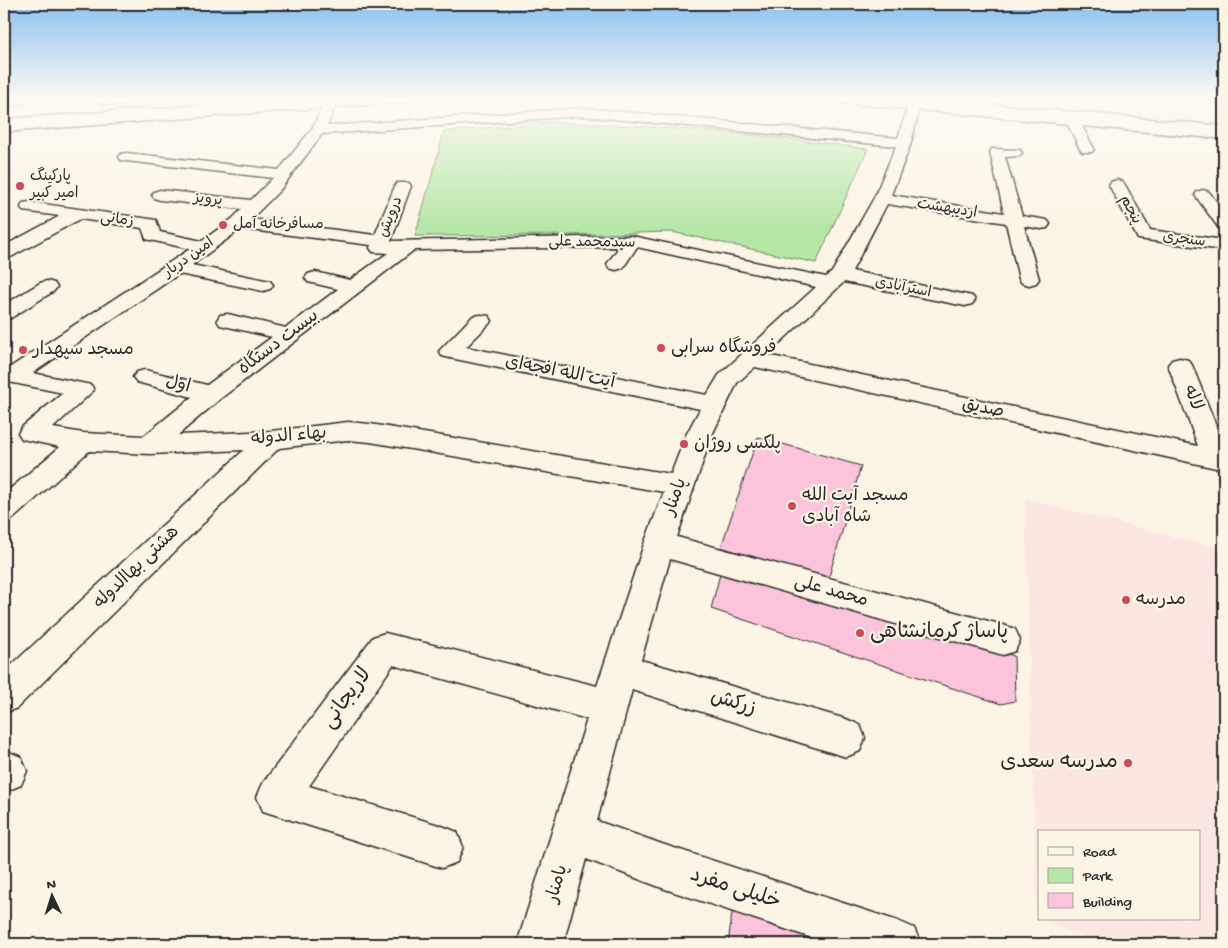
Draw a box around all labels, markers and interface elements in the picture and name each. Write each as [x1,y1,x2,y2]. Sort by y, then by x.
place label: پارکینگ امیر کبیر [28,166,78,203]
marker: پارکینگ امیر کبیر [14,180,26,192]
street label: پرویز [191,189,223,210]
street label: پنجم [1114,192,1145,228]
street label: درویش [375,194,407,240]
street label: اردیبهشت [916,195,978,223]
street label: زمانی [99,209,135,231]
place label: مسافرخانه آمل [233,215,324,234]
marker: مسافرخانه آمل [217,219,229,231]
street label: سنجری [1162,228,1206,252]
street label: سیدمحمد علی [548,233,636,253]
street label: امین دربار [159,234,218,282]
street label: استرآبادی [873,273,933,302]
street label: بیست دستگاه [233,304,323,380]
place label: فروشگاه سرابی [671,336,777,359]
place label: مسجد سپهدار [31,340,134,361]
marker: فروشگاه سرابی [655,342,667,354]
marker: مسجد سپهدار [17,344,29,356]
street label: آیت الله افجه‌ای [503,351,619,394]
street label: اول [163,372,193,398]
street label: لاله [1178,382,1206,414]
street label: صدیق [960,394,1006,424]
street label: بهاء الدوله [250,423,328,451]
place label: پلکسی روژان [694,434,781,455]
marker: پلکسی روژان [678,438,690,450]
street label: پامنار [659,476,692,520]
place label: مسجد آیت الله شاه آبادی [802,485,909,528]
marker: مسجد آیت الله شاه آبادی [786,500,798,512]
street label: هشتی بهاالدوله [90,522,184,614]
street label: محمد علی [792,571,870,613]
place label: مدرسه [1136,590,1186,611]
marker: مدرسه [1120,594,1132,606]
place label: پاساژ کرمانشاهی [870,621,1008,646]
marker: پاساژ کرمانشاهی [854,627,866,639]
street label: لاریجانی [317,664,379,734]
street label: زرکش [707,685,759,723]
place label: مدرسه سعدی [1000,751,1118,776]
marker: مدرسه سعدی [1122,757,1134,769]
legend [1038,830,1200,920]
text: Road [1083,844,1117,862]
street label: پامنار [542,863,573,907]
street label: خلیلی مفرد [687,864,783,916]
text: Park [1082,868,1113,886]
north arrow [28,870,78,920]
text: N [46,877,56,894]
text: Building [1082,894,1132,912]

